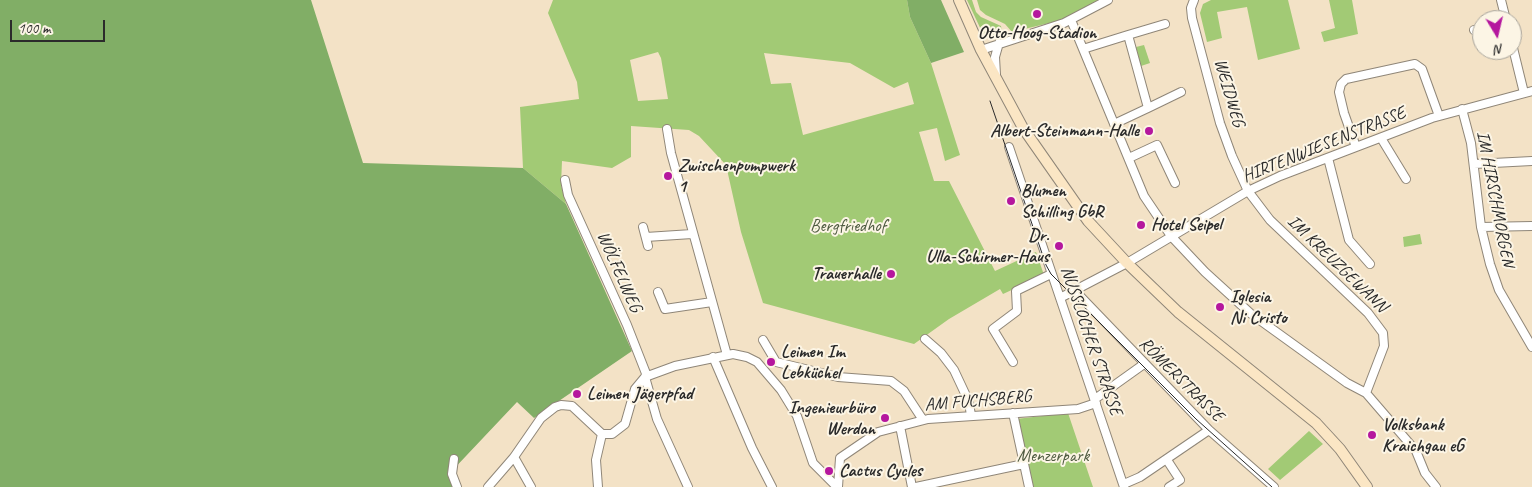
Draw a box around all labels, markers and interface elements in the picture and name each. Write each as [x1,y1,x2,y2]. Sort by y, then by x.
marker: Otto-Hoog-Stadion [1031,8,1043,20]
scale bar [12,10,108,42]
north arrow [1472,10,1522,60]
text: 100 m [18,19,50,38]
place label: Otto-Hoog-Stadion [978,22,1096,44]
text: N [1494,40,1505,58]
street label: WEIDWEG [1209,57,1249,129]
street label: HIRTENWIESENSTRASSE [1239,102,1409,188]
place label: Albert-Steinmann-Halle [990,120,1139,142]
marker: Albert-Steinmann-Halle [1143,125,1155,137]
street label: IM HIRSCHMORGEN [1471,129,1519,269]
place label: Zwischenpumpwerk 1 [678,155,795,198]
marker: Zwischenpumpwerk 1 [662,170,674,182]
place label: Blumen Schilling GbR [1021,180,1103,222]
marker: Blumen Schilling GbR [1005,195,1017,207]
street label: IM KREUZGEWANN [1282,211,1392,317]
place label: Hotel Seipel [1151,214,1221,236]
park label: Bergfriedhof [810,215,886,237]
marker: Hotel Seipel [1135,219,1147,231]
place label: Dr. Ulla-Schirmer-Haus [926,225,1049,268]
street label: WÖLFELWEG [592,228,646,316]
marker: Dr. Ulla-Schirmer-Haus [1053,240,1065,252]
place label: Trauerhalle [812,263,881,285]
street label: NUSSLOCHER STRASSE [1055,264,1127,418]
marker: Trauerhalle [885,268,897,280]
place label: Iglesia Ni Cristo [1230,286,1287,328]
marker: Iglesia Ni Cristo [1214,301,1226,313]
street label: RÖMERSTRASSE [1134,333,1228,427]
place label: Leimen Im Lebküchel [781,341,845,384]
marker: Leimen Im Lebküchel [765,356,777,368]
place label: Leimen Jägerpfad [587,383,692,405]
street label: AM FUCHSBERG [924,386,1032,416]
marker: Leimen Jägerpfad [571,388,583,400]
place label: Ingenieurbüro Werdan [788,397,875,439]
marker: Ingenieurbüro Werdan [879,412,891,424]
place label: Volksbank Kraichgau eG [1382,414,1464,456]
marker: Volksbank Kraichgau eG [1366,429,1378,441]
park label: Menzerpark [1017,445,1089,467]
place label: Cactus Cycles [839,460,922,482]
marker: Cactus Cycles [823,465,835,477]

